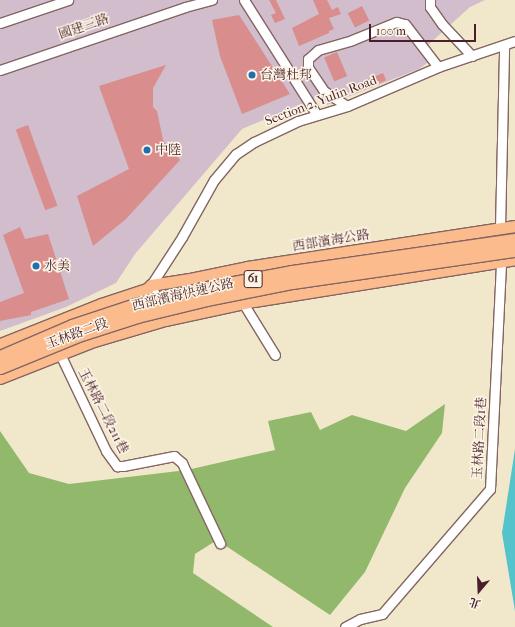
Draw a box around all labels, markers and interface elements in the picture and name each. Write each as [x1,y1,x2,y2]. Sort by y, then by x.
street label: 國建三路 [57,11,111,43]
scale bar [371,16,478,42]
text: 100 m [376,24,406,38]
place label: 台灣杜邦 [260,67,312,83]
marker: 台灣杜邦 [247,70,257,80]
street label: Section 2, Yulin Road [263,73,379,129]
place label: 中陸 [155,142,181,158]
marker: 中陸 [142,145,152,155]
street label: 西部濱海公路 [291,227,371,255]
place label: 水美 [44,258,70,274]
marker: 水美 [31,261,41,271]
road number: 61 [243,269,263,289]
street label: 西部濱海快速公路 [131,276,235,314]
street label: 玉林路二段 [44,316,110,352]
street label: 玉林路二段211巷 [75,366,131,456]
street label: 玉林路二段1巷 [470,396,490,480]
north arrow [459,571,499,611]
text: 北 [468,595,482,611]

